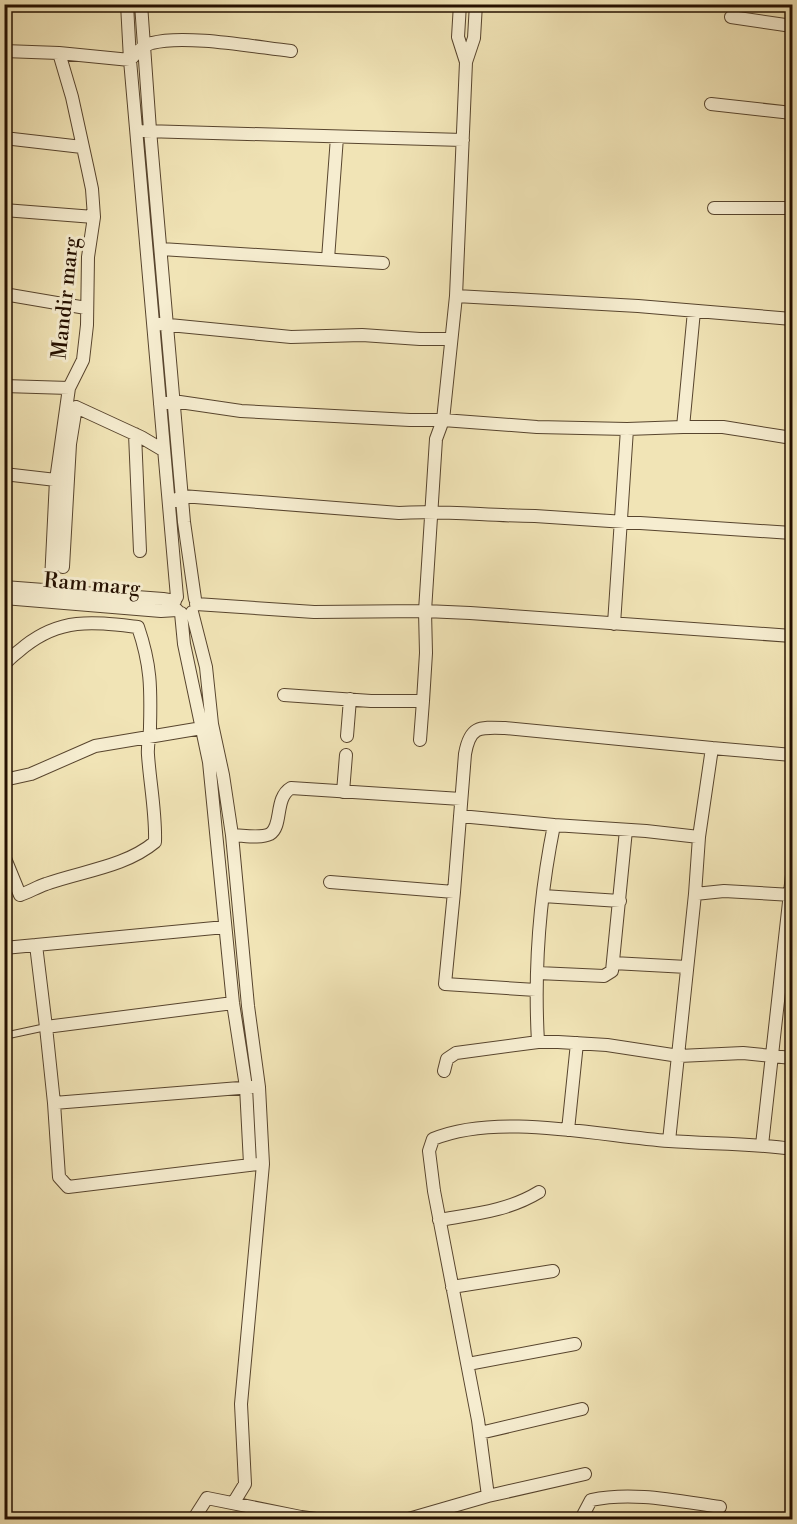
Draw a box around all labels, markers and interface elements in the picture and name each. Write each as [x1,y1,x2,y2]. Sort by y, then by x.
street label: Mandir marg [47,235,85,360]
street label: Ram marg [42,568,142,602]

